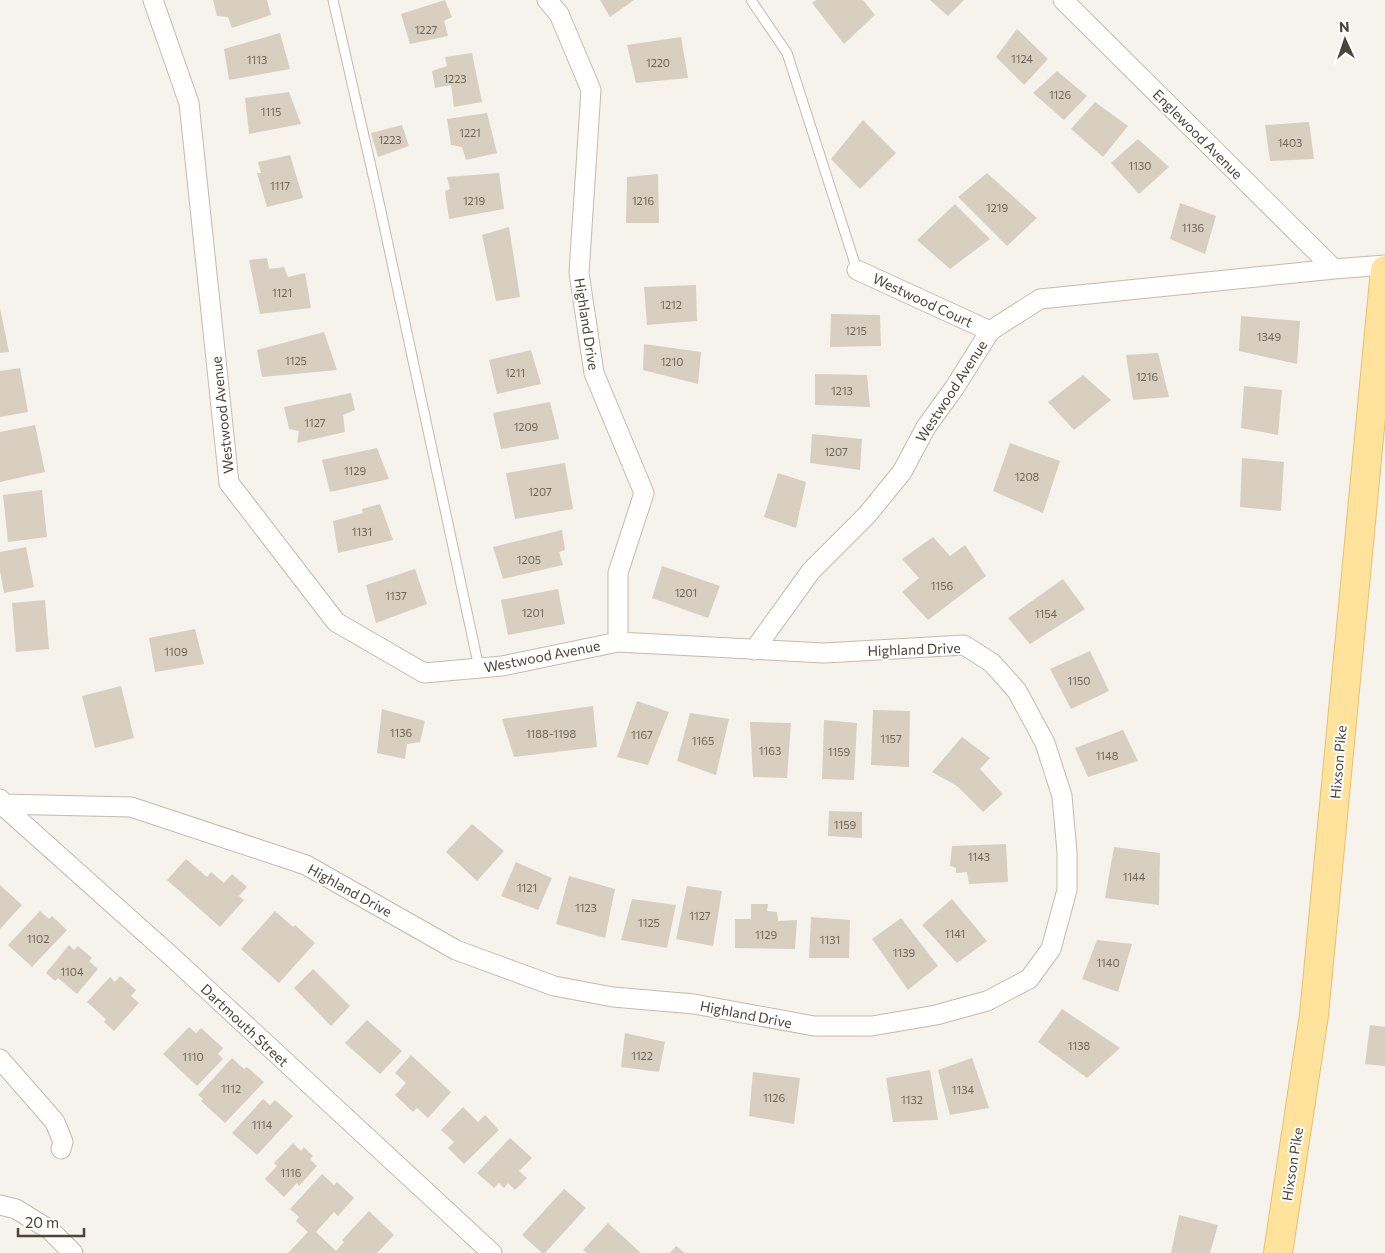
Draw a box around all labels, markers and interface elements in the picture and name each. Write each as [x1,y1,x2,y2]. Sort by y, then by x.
north arrow [1320,15,1370,65]
text: N [1339,18,1350,35]
house number: 1227 [415,23,438,36]
house number: 1124 [1011,52,1033,65]
house number: 1113 [247,53,267,66]
house number: 1220 [646,56,670,69]
house number: 1223 [443,72,467,85]
street label: Englewood Avenue [1150,86,1246,182]
house number: 1126 [1049,88,1071,101]
house number: 1115 [261,105,281,118]
house number: 1221 [459,126,481,139]
house number: 1223 [378,133,402,146]
house number: 1403 [1278,136,1302,149]
house number: 1130 [1129,159,1151,172]
house number: 1117 [270,179,290,192]
house number: 1219 [463,194,485,207]
house number: 1216 [632,194,654,207]
house number: 1219 [986,201,1008,214]
house number: 1136 [1182,221,1205,234]
street label: Westwood Court [870,269,976,331]
street label: Highland Drive [571,277,603,371]
house number: 1121 [272,286,292,299]
house number: 1212 [660,298,682,311]
house number: 1215 [845,324,867,337]
house number: 1349 [1257,330,1281,343]
street label: Westwood Avenue [912,337,990,445]
house number: 1125 [285,354,307,367]
street label: Westwood Avenue [207,355,237,475]
house number: 1210 [661,355,683,368]
house number: 1211 [505,366,525,379]
house number: 1216 [1136,370,1158,383]
house number: 1213 [831,384,853,397]
house number: 1127 [304,416,326,429]
house number: 1209 [514,420,539,433]
house number: 1207 [824,445,848,458]
house number: 1129 [344,464,366,477]
house number: 1208 [1015,470,1040,483]
house number: 1207 [528,485,552,498]
house number: 1131 [352,525,372,538]
house number: 1205 [517,553,541,566]
house number: 1156 [931,579,954,592]
house number: 1201 [675,586,697,599]
house number: 1137 [385,589,407,602]
house number: 1201 [522,606,544,619]
house number: 1154 [1035,607,1058,620]
street label: Westwood Avenue [483,636,601,676]
street label: Highland Drive [867,639,961,659]
house number: 1109 [164,645,188,658]
house number: 1150 [1068,674,1090,687]
street label: Hixson Pike [1326,724,1350,800]
house number: 1136 [390,726,413,739]
house number: 1188-1198 [526,727,576,740]
house number: 1167 [631,728,653,741]
house number: 1157 [880,732,902,745]
house number: 1165 [692,734,714,747]
house number: 1163 [759,744,781,757]
house number: 1159 [828,745,851,758]
house number: 1148 [1096,749,1119,762]
house number: 1159 [834,818,857,831]
house number: 1143 [968,850,990,863]
street label: Highland Drive [305,860,395,920]
house number: 1144 [1123,870,1146,883]
house number: 1121 [517,881,537,894]
house number: 1123 [575,901,597,914]
house number: 1127 [689,909,711,922]
house number: 1125 [638,916,660,929]
house number: 1141 [945,927,965,940]
house number: 1129 [755,928,777,941]
house number: 1102 [27,932,49,945]
house number: 1131 [820,933,840,946]
house number: 1139 [893,946,916,959]
house number: 1140 [1096,956,1120,969]
house number: 1104 [60,965,84,978]
street label: Dartmouth Street [198,980,292,1070]
street label: Highland Drive [699,997,793,1031]
house number: 1138 [1068,1039,1091,1052]
house number: 1122 [631,1049,653,1062]
house number: 1110 [182,1050,204,1063]
house number: 1112 [221,1082,241,1095]
house number: 1134 [952,1083,975,1096]
house number: 1126 [763,1091,785,1104]
house number: 1132 [901,1093,923,1106]
house number: 1114 [252,1118,273,1131]
street label: Hixson Pike [1278,1126,1306,1202]
house number: 1116 [281,1166,302,1179]
scale bar [18,1206,84,1238]
text: 20 m [25,1213,59,1231]

